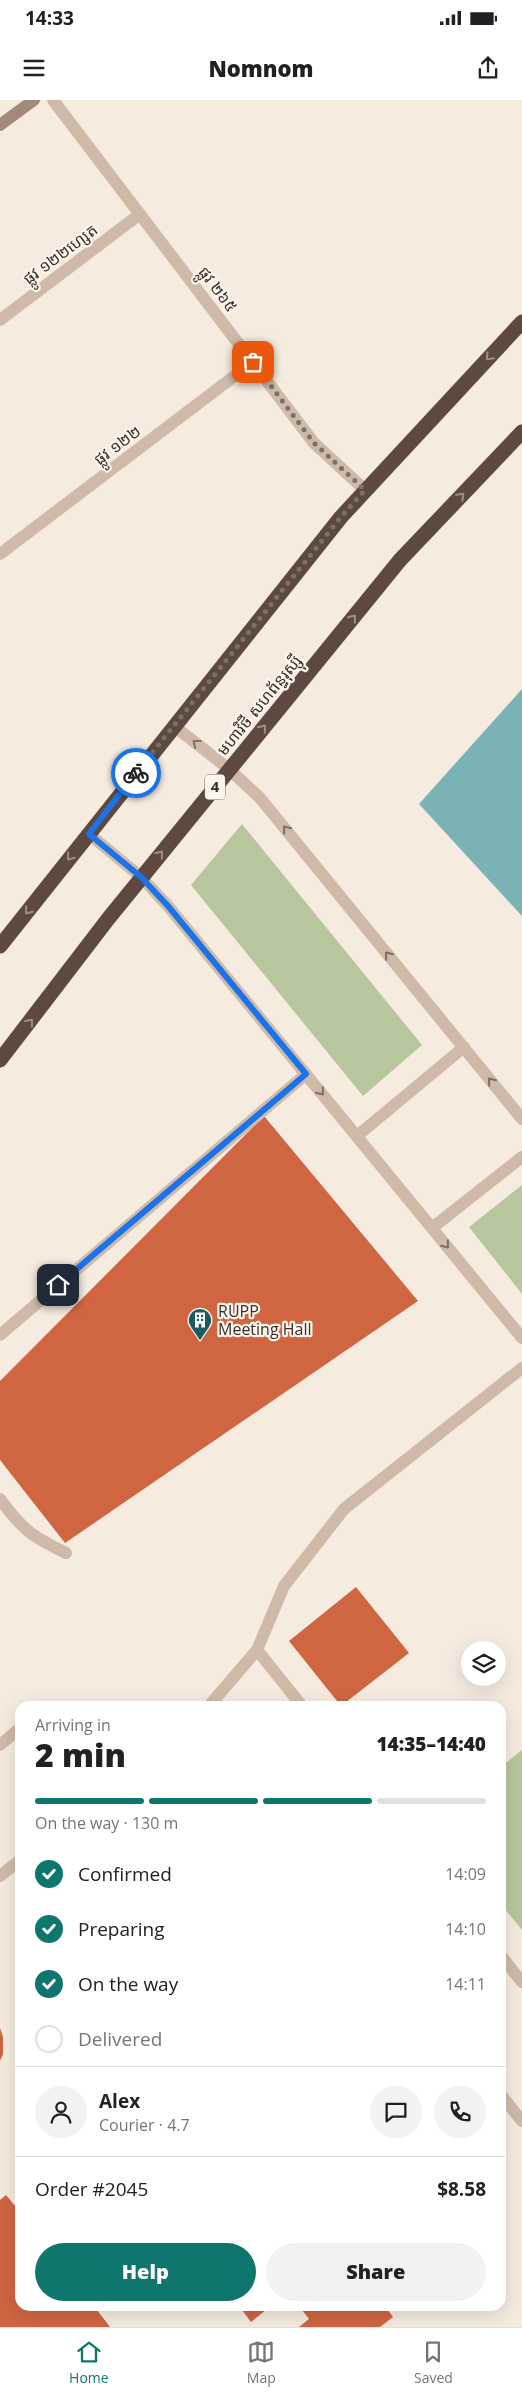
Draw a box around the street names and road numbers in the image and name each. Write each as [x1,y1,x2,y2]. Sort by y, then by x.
street label: ផ្លូវ ១២២ហ្សេត [18,219,104,292]
street label: ផ្លូវ ២៦៥ [191,262,242,319]
street label: ផ្លូវ ១២២ [89,420,147,473]
street label: មហាវិថី សហព័ន្ធរុស្ស៊ី [212,650,310,763]
road number: 4 [205,774,225,800]

